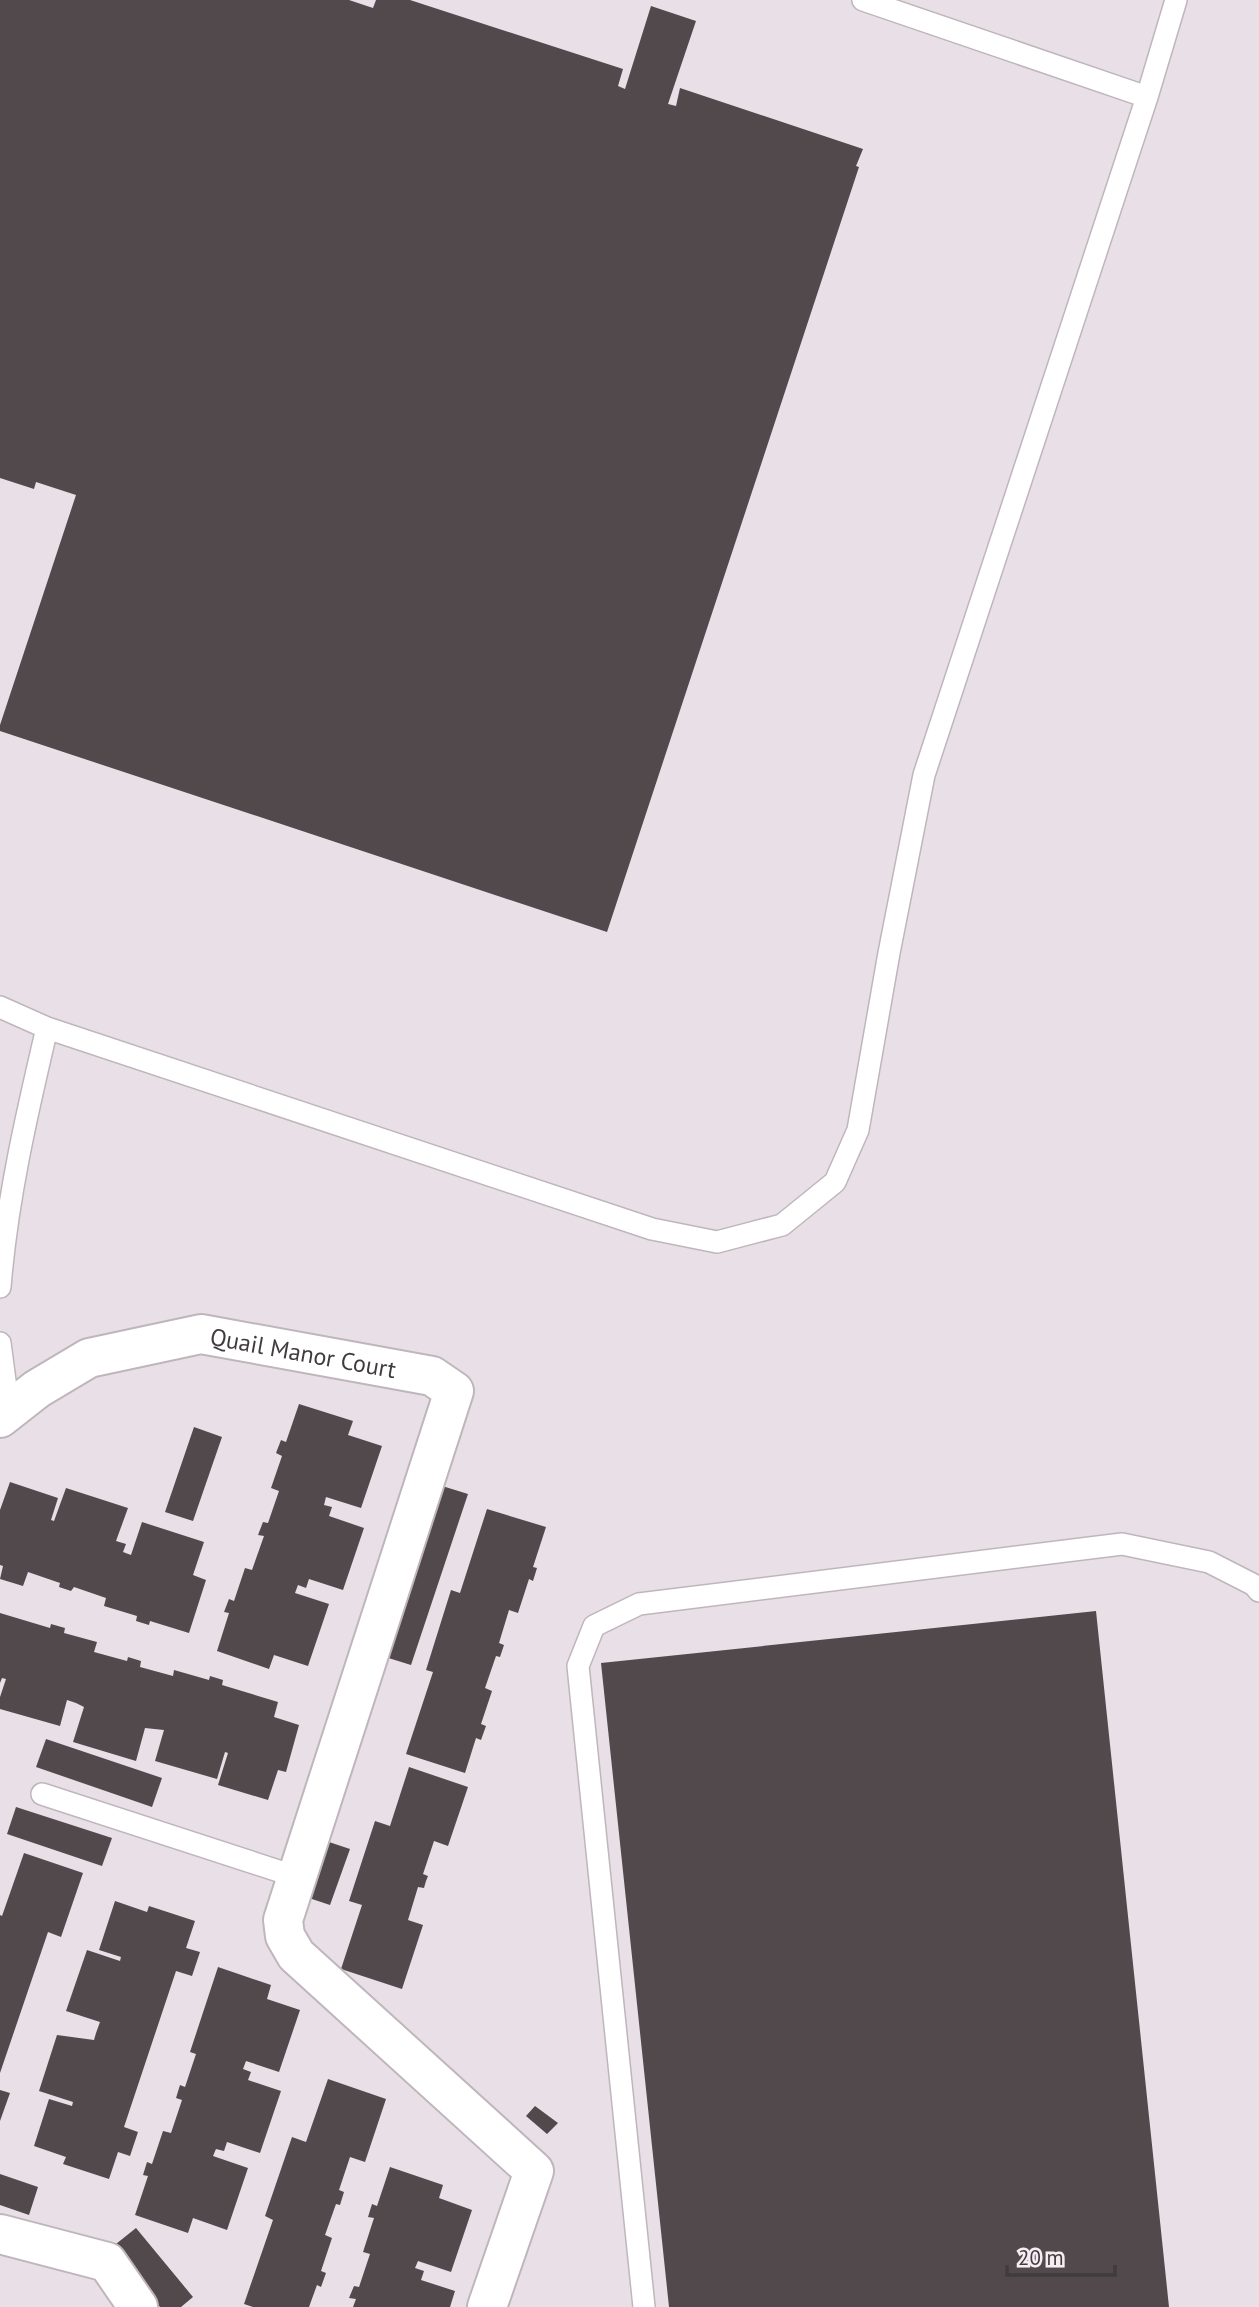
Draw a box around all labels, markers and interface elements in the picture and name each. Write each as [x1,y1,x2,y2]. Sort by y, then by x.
street label: Quail Manor Court [208,1320,399,1385]
scale bar [1007,2234,1116,2278]
text: 20 m [1018,2244,1064,2271]

